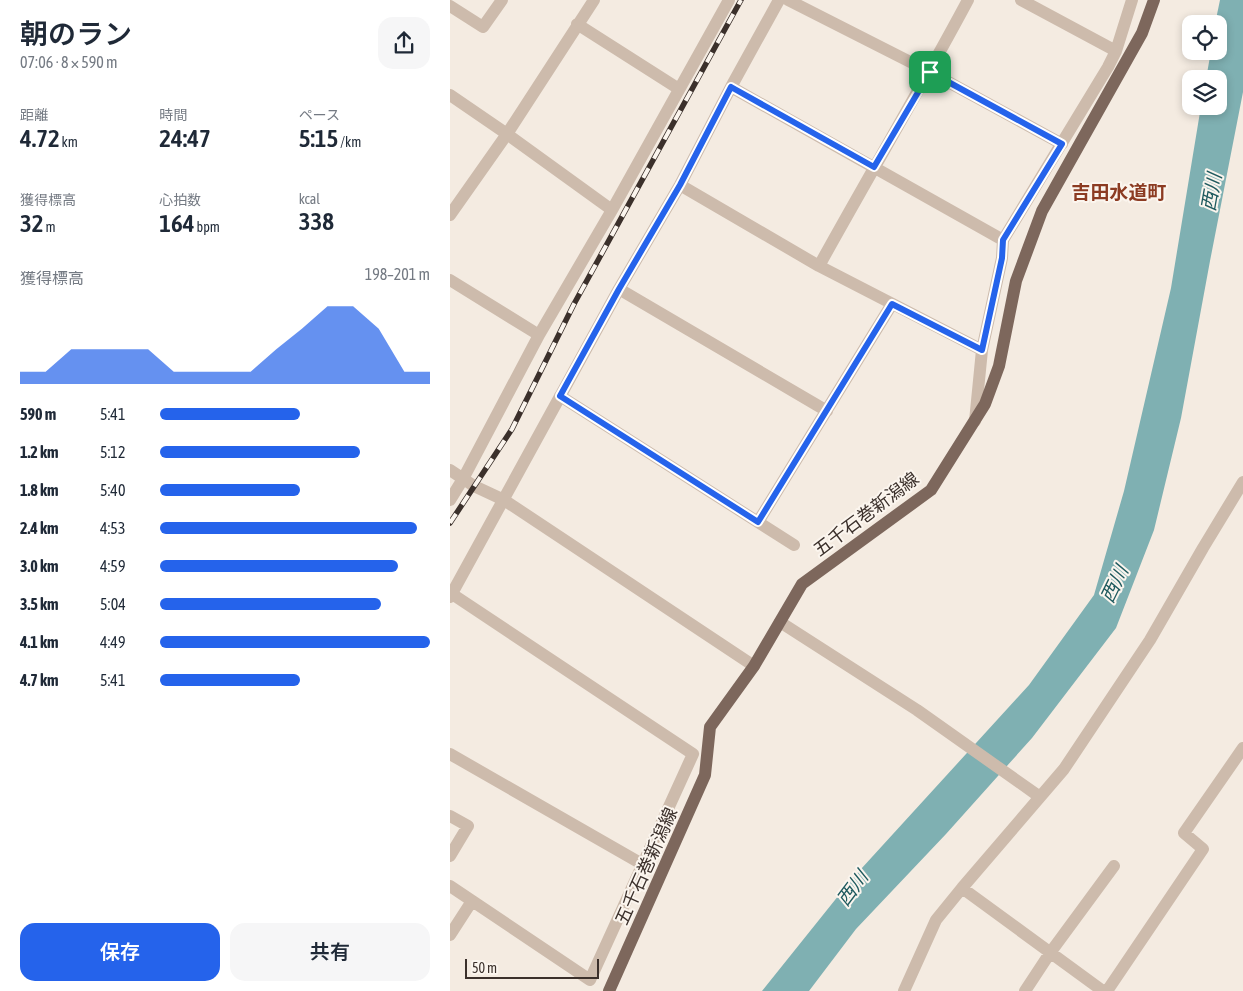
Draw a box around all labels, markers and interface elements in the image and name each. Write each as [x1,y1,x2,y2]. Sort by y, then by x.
map controls [1182,15,1227,115]
button: locate [1182,15,1227,60]
button: share [378,17,430,69]
text: 朝のラン [20,18,132,50]
pin [909,51,951,93]
text: 07:06 · 8 × 590 m [20,53,118,71]
icon: arrive [916,58,944,86]
button: layers [1182,70,1227,115]
text: 距離 [20,107,48,123]
text: 時間 [159,107,187,123]
text: ペース [299,107,340,123]
text: 4.72 [20,124,60,152]
text: 24:47 [159,124,211,152]
text: 5:15 [299,124,338,152]
text: km [60,134,78,150]
text: /km [338,134,361,150]
water label: 西川 [1197,169,1225,213]
district label: 吉田水道町 [1071,181,1167,203]
text: kcal [299,191,320,207]
text: 獲得標高 [20,192,76,208]
text: 心拍数 [159,192,201,208]
text: 338 [299,207,334,235]
text: 32 [20,209,44,237]
text: 164 [159,209,195,237]
text: m [44,219,56,235]
text: bpm [195,219,220,235]
text: 198–201 m [365,265,430,283]
text: 獲得標高 [20,269,84,287]
text: 590 m [20,405,56,423]
text: 5:41 [100,405,125,423]
text: 1.2 km [20,443,59,461]
text: 5:12 [100,443,125,461]
street label: 五千石巻新潟線 [809,468,923,560]
text: 1.8 km [20,481,59,499]
text: 5:40 [100,481,125,499]
text: 2.4 km [20,519,59,537]
text: 4:53 [100,519,125,537]
text: 3.0 km [20,557,59,575]
text: 4:59 [100,557,125,575]
water label: 西川 [1096,560,1133,606]
text: 3.5 km [20,595,59,613]
text: 5:04 [100,595,126,613]
text: 4.1 km [20,633,59,651]
text: 4:49 [100,633,125,651]
text: 4.7 km [20,671,59,689]
text: 5:41 [100,671,125,689]
street label: 五千石巻新潟線 [611,804,681,928]
water label: 西川 [832,865,873,910]
button: 保存 [20,923,220,981]
button: 共有 [230,923,430,981]
scale bar [465,956,599,979]
text: 50 m [472,960,497,976]

